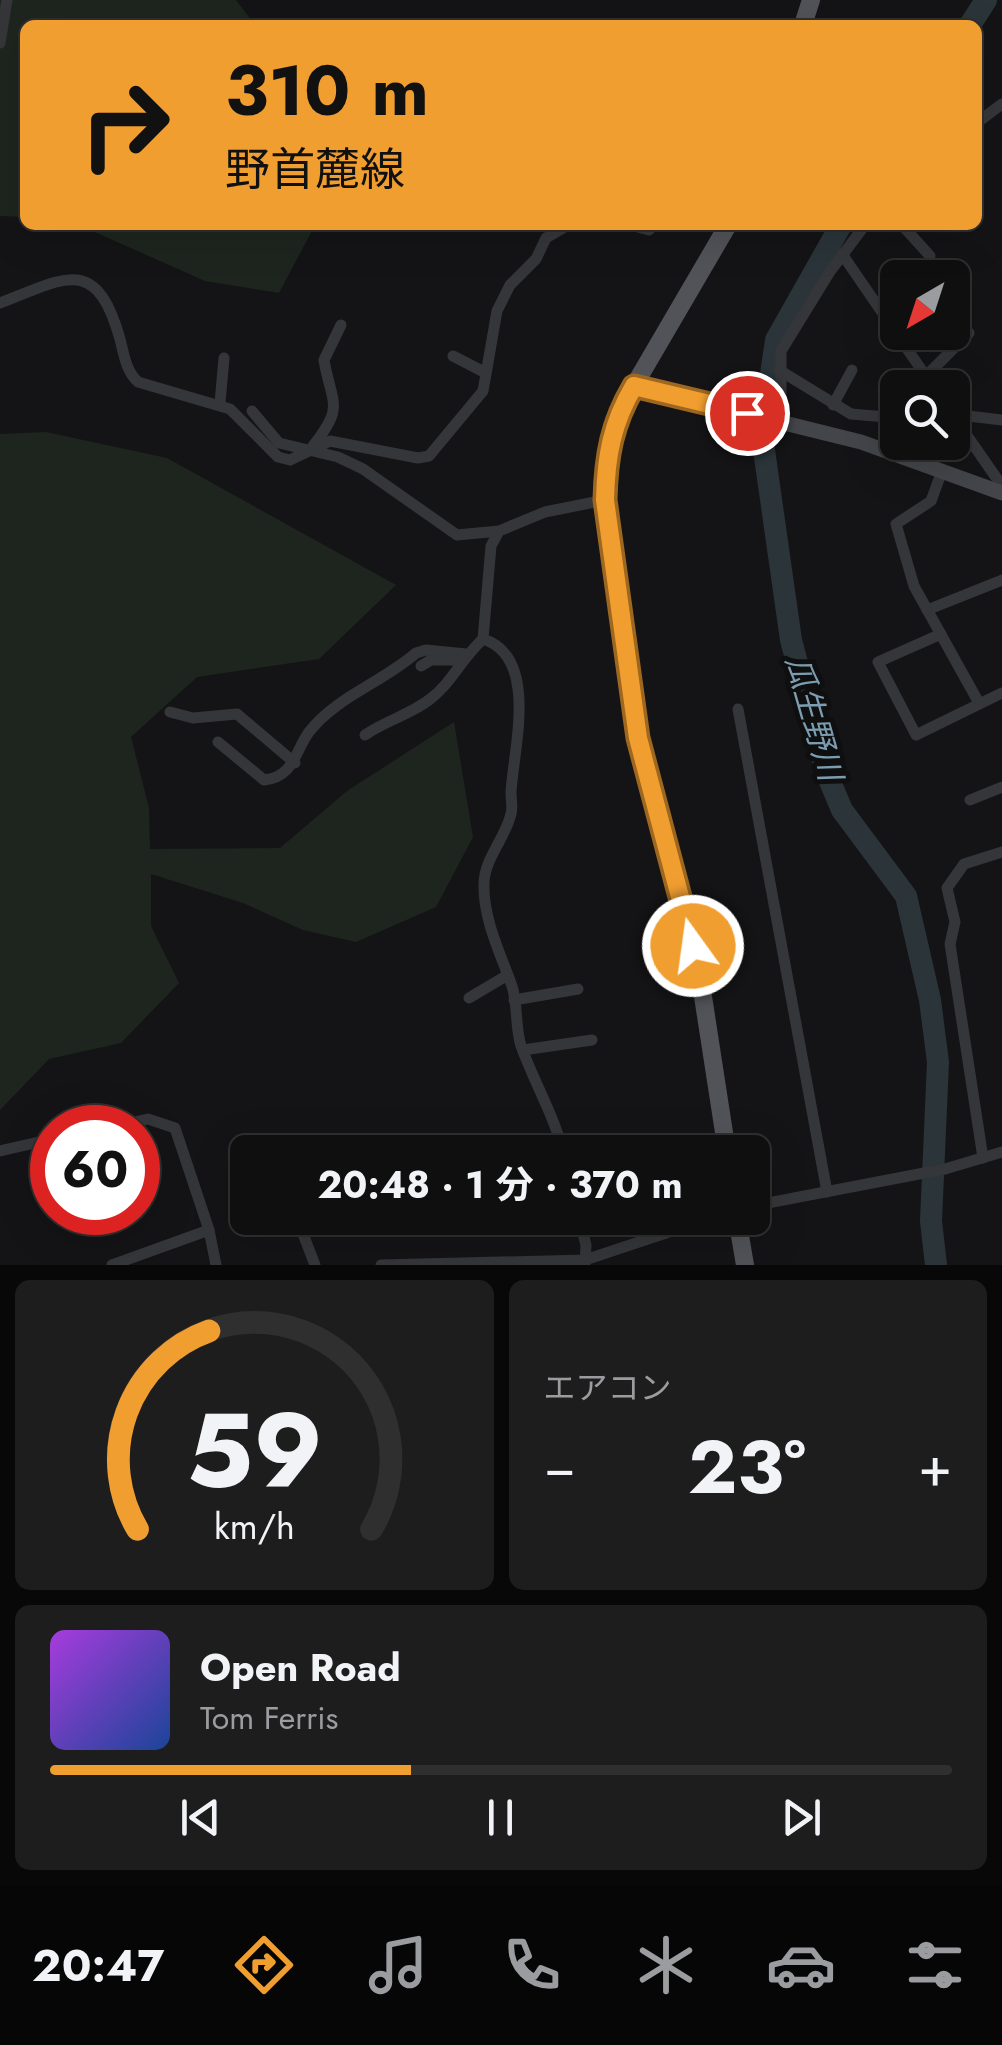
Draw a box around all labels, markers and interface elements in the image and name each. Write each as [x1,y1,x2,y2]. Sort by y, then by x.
text: 310 m [225,40,429,141]
icon: right [60,60,190,190]
text: 野首麓線 [225,137,405,202]
north arrow [880,260,970,350]
map controls [880,260,970,460]
button: search [880,370,970,460]
pin [705,371,790,456]
icon: arrive [720,386,775,441]
water label: 瓜生野川 [774,650,855,789]
position arrow [641,894,745,998]
speed limit sign: 60 [30,1105,160,1235]
text: 20:48 · 1 分 · 370 m [317,1157,683,1212]
text: エアコン [544,1365,672,1411]
text: 59 [186,1376,323,1526]
text: 23° [688,1413,806,1521]
text: − [544,1427,576,1507]
text: + [918,1427,952,1507]
text: km/h [214,1501,295,1552]
text: Open Road [200,1640,401,1695]
text: Tom Ferris [200,1695,338,1741]
icon: previous [173,1790,228,1845]
icon: pause [473,1790,528,1845]
icon: next [774,1790,829,1845]
icon: directions [229,1930,299,2000]
icon: music [363,1930,433,2000]
icon: phone [497,1930,567,2000]
icon: climate [631,1930,701,2000]
icon: car [766,1930,836,2000]
icon: filters [900,1930,970,2000]
text: 20:47 [32,1933,164,1998]

